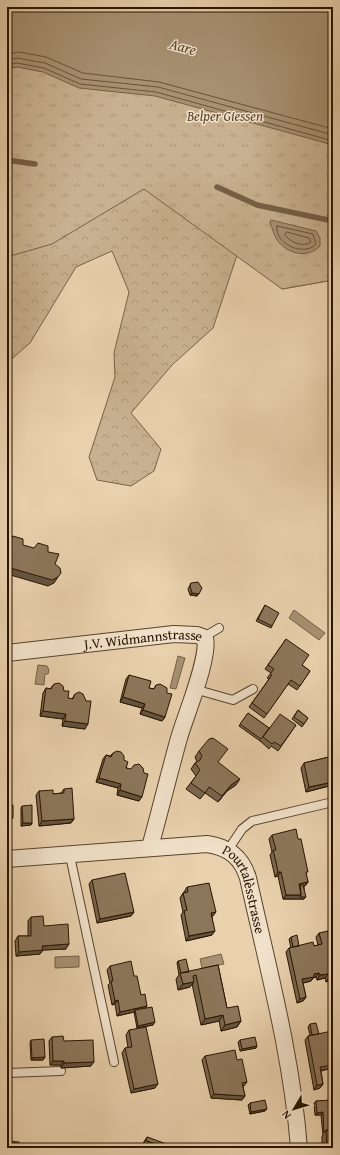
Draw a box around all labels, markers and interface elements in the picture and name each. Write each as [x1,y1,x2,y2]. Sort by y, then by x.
water label: Aare [167,33,199,60]
park label: Belper Giessen [186,106,263,126]
street label: J.V. Widmannstrasse [81,624,206,654]
street label: Pourtalèsstrasse [219,840,270,936]
north arrow [274,1089,314,1129]
text: N [277,1107,295,1123]

